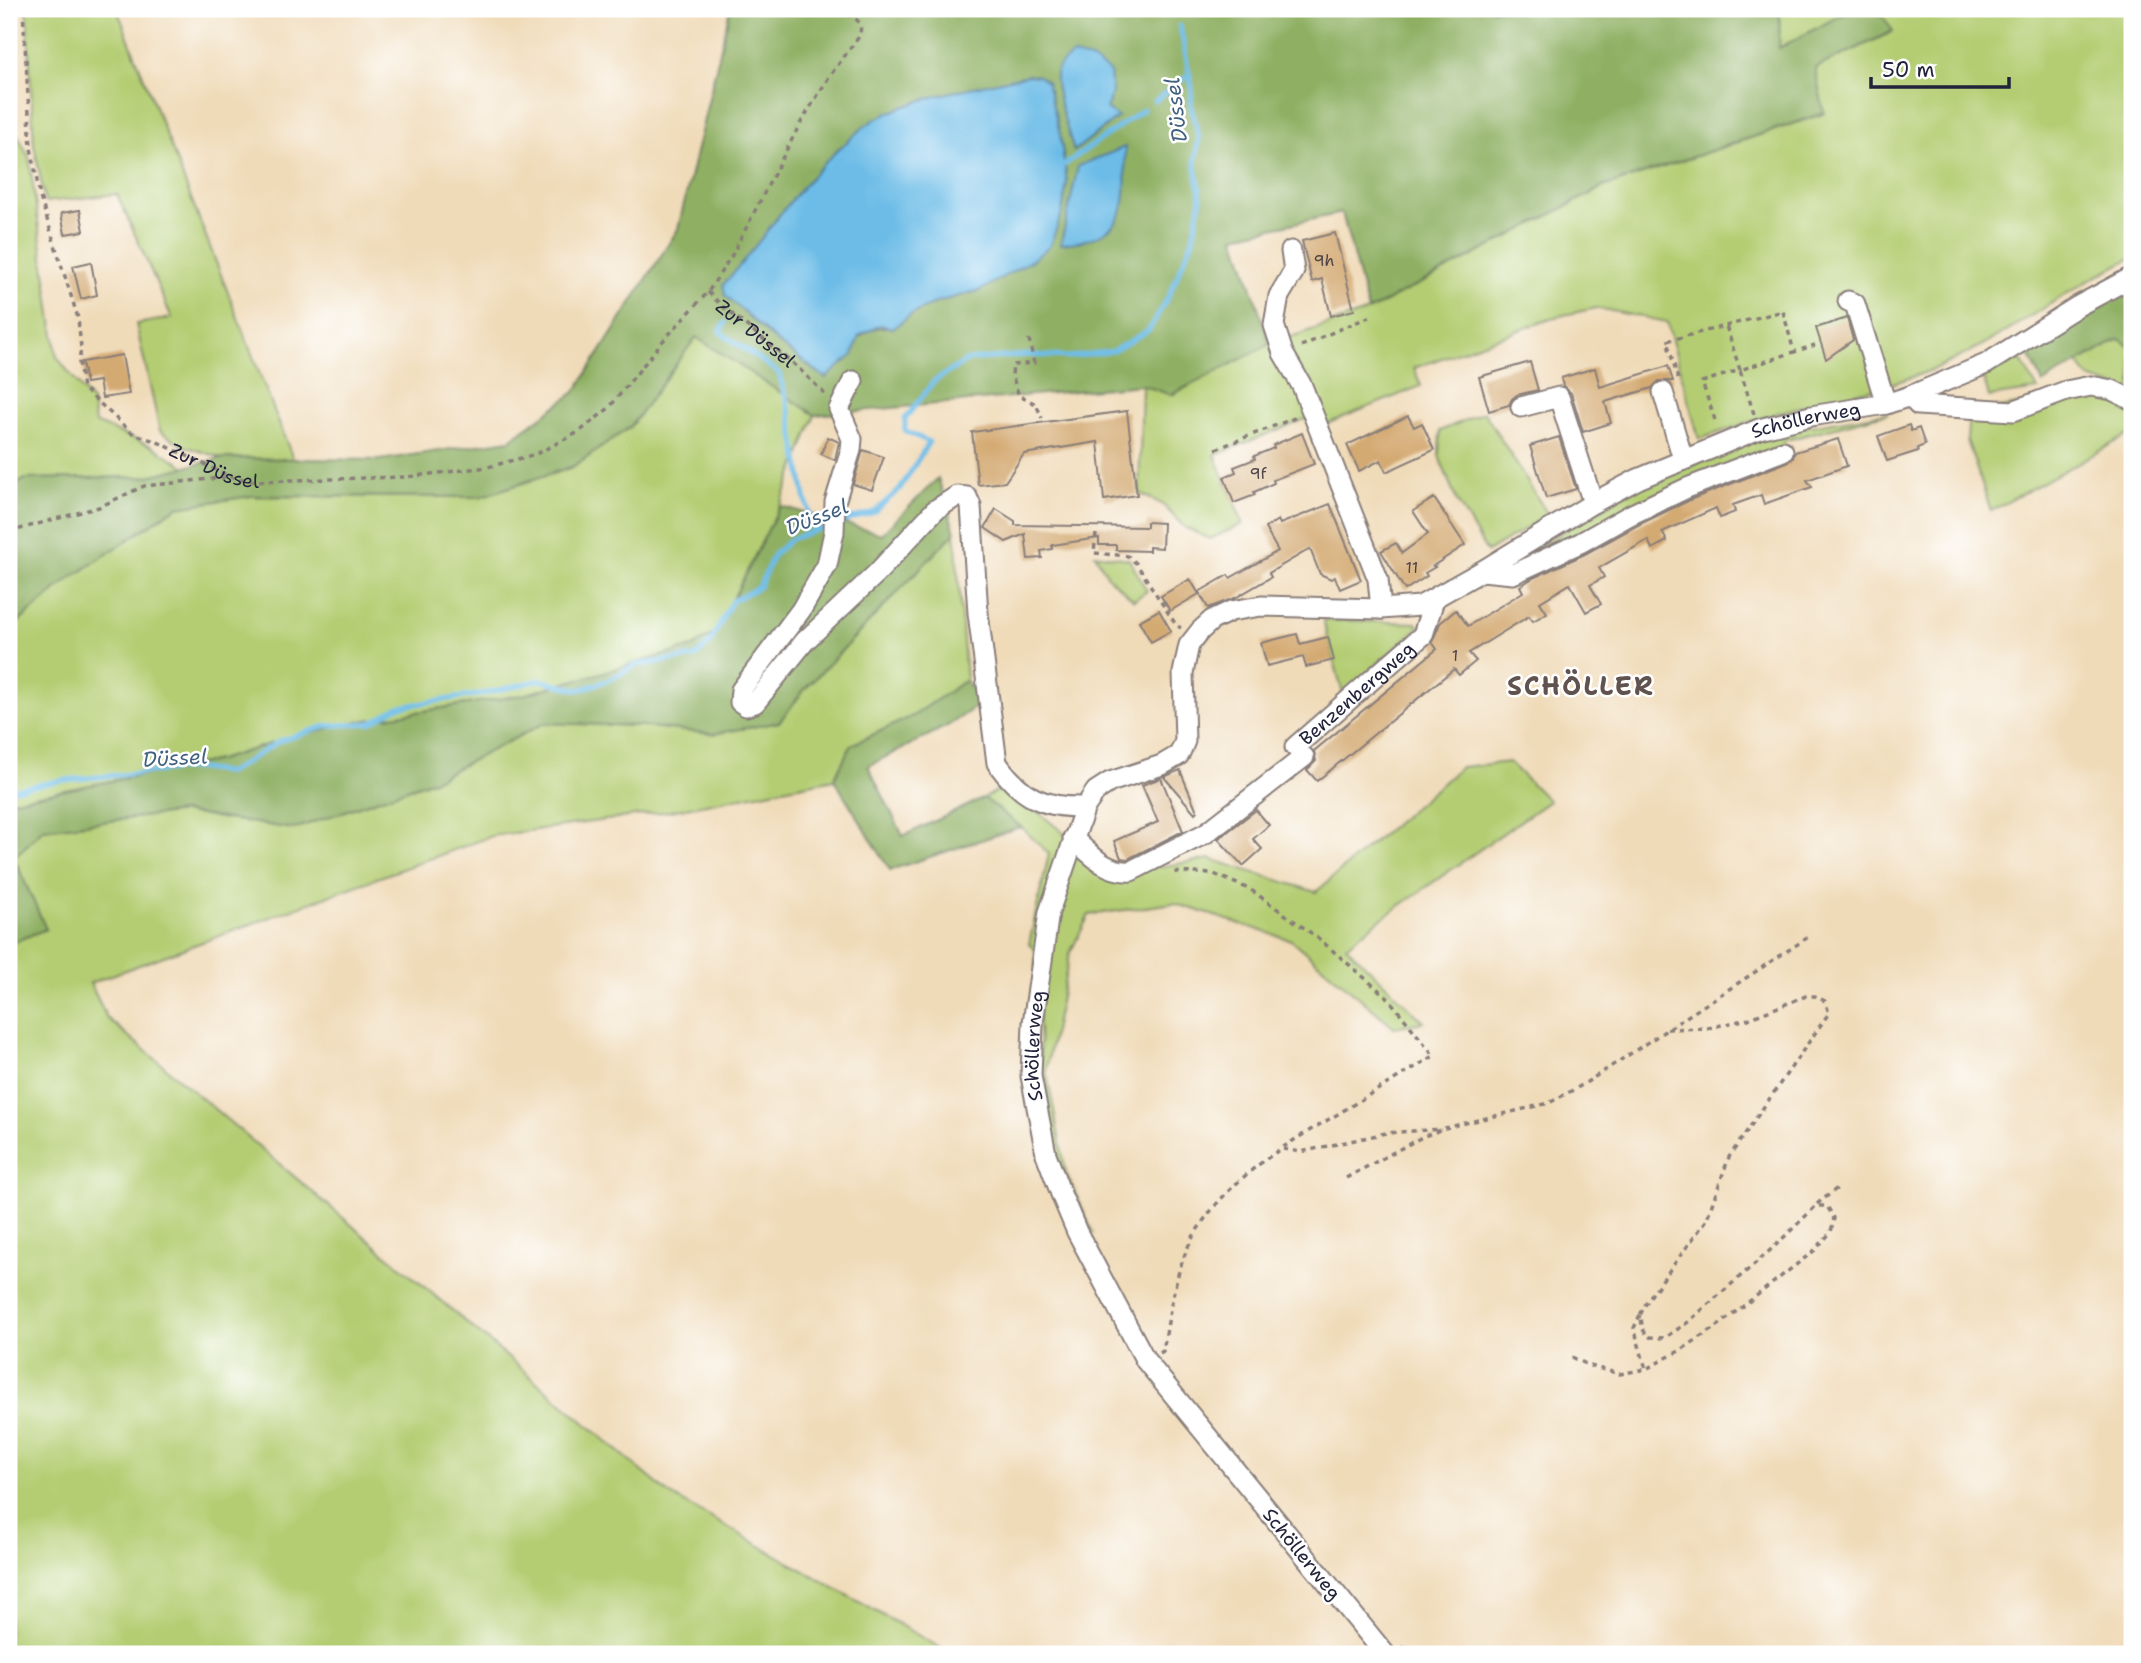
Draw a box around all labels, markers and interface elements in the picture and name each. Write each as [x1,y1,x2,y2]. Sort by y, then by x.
scale bar [1871,46,2010,90]
text: 50 m [1882,56,1935,84]
water label: Düssel [1158,76,1194,144]
house number: 9h [1313,250,1335,271]
street label: Zur Düssel [711,294,801,373]
street label: Schöllerweg [1747,396,1862,444]
street label: Zur Düssel [165,437,259,494]
house number: 9f [1249,463,1268,484]
water label: Düssel [782,492,852,542]
house number: 11 [1406,557,1418,578]
street label: Benzenbergweg [1294,636,1420,750]
house number: 1 [1452,645,1458,666]
district label: SCHÖLLER [1507,668,1655,703]
water label: Düssel [142,742,208,774]
street label: Schöllerweg [1018,989,1050,1103]
street label: Schöllerweg [1257,1503,1347,1605]

